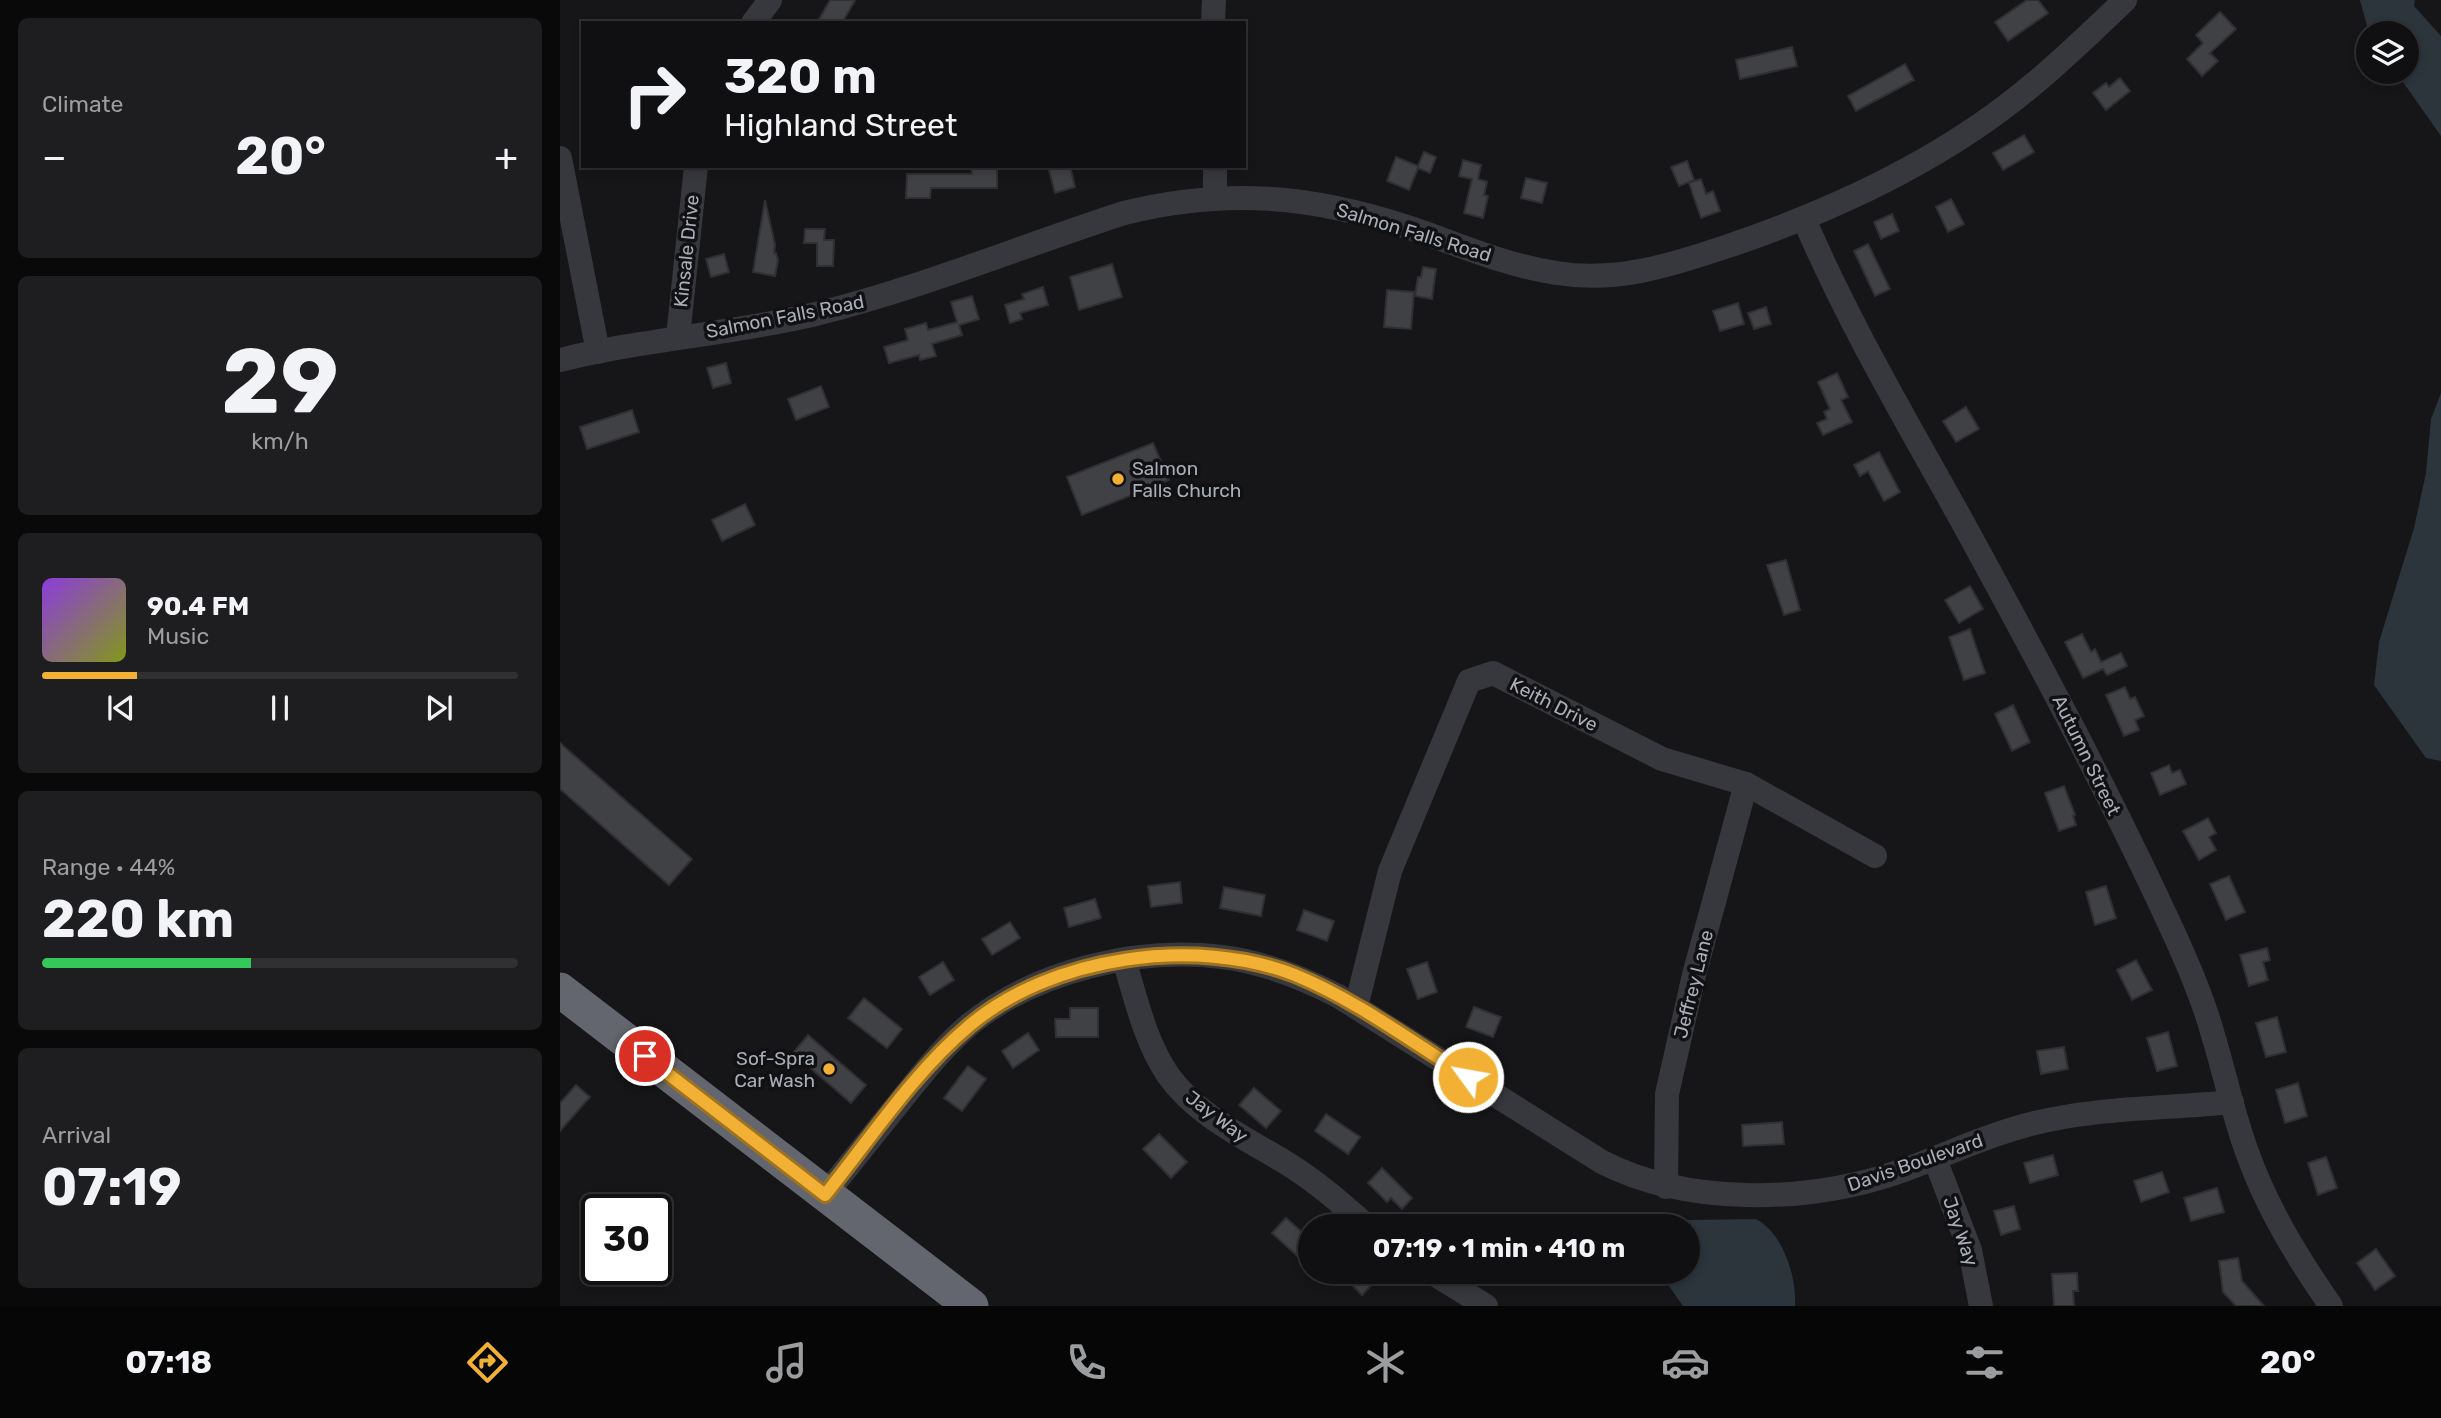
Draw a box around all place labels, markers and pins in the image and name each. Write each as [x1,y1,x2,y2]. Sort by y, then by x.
place label: Salmon Falls Church [1132,457,1241,502]
marker: Salmon Falls Church [1110,471,1126,487]
pin [615,1026,675,1086]
place label: Sof-Spra Car Wash [734,1047,815,1092]
marker: Sof-Spra Car Wash [821,1061,837,1077]

